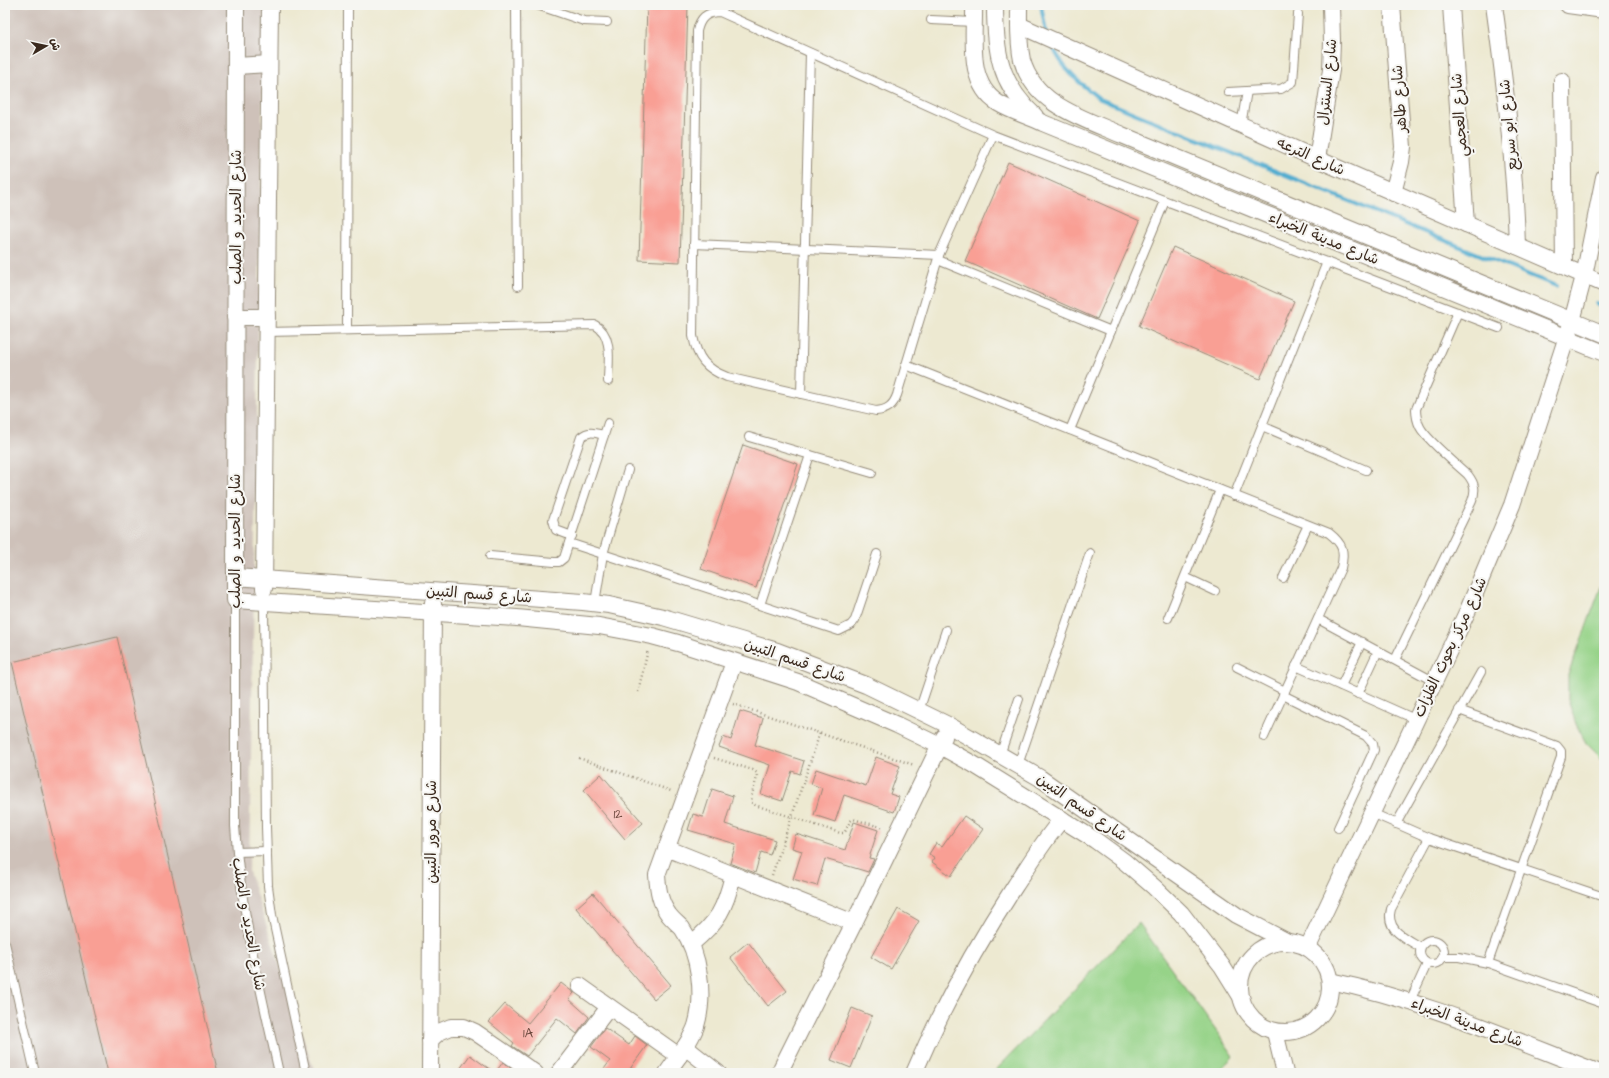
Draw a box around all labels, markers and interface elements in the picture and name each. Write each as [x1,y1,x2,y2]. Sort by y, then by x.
north arrow [26,26,66,66]
text: ش [47,37,64,52]
street label: شارع السنترال [1313,38,1342,126]
street label: شارع طاهر [1387,64,1412,136]
street label: شارع العجمي [1446,72,1475,158]
street label: شارع ابو سريع [1494,78,1523,171]
street label: شارع الترعه [1273,132,1348,181]
street label: شارع الحديد و الصلب [226,150,247,284]
street label: شارع مدينة الخبراء [1265,207,1382,270]
street label: شارع الحديد و الصلب [225,474,246,608]
street label: شارع مركز بحوث الفلزات [1409,574,1492,721]
street label: شارع قسم التبين [425,580,533,610]
street label: شارع قسم التبين [741,633,848,689]
street label: شارع قسم التبين [1032,768,1131,847]
street label: شارع مرور التبين [421,780,442,884]
house number: 12 [613,805,623,823]
street label: شارع الحديد و الصلب [226,856,271,992]
street label: شارع مدينة الخبراء [1408,993,1526,1052]
house number: 1A [523,1024,534,1042]

